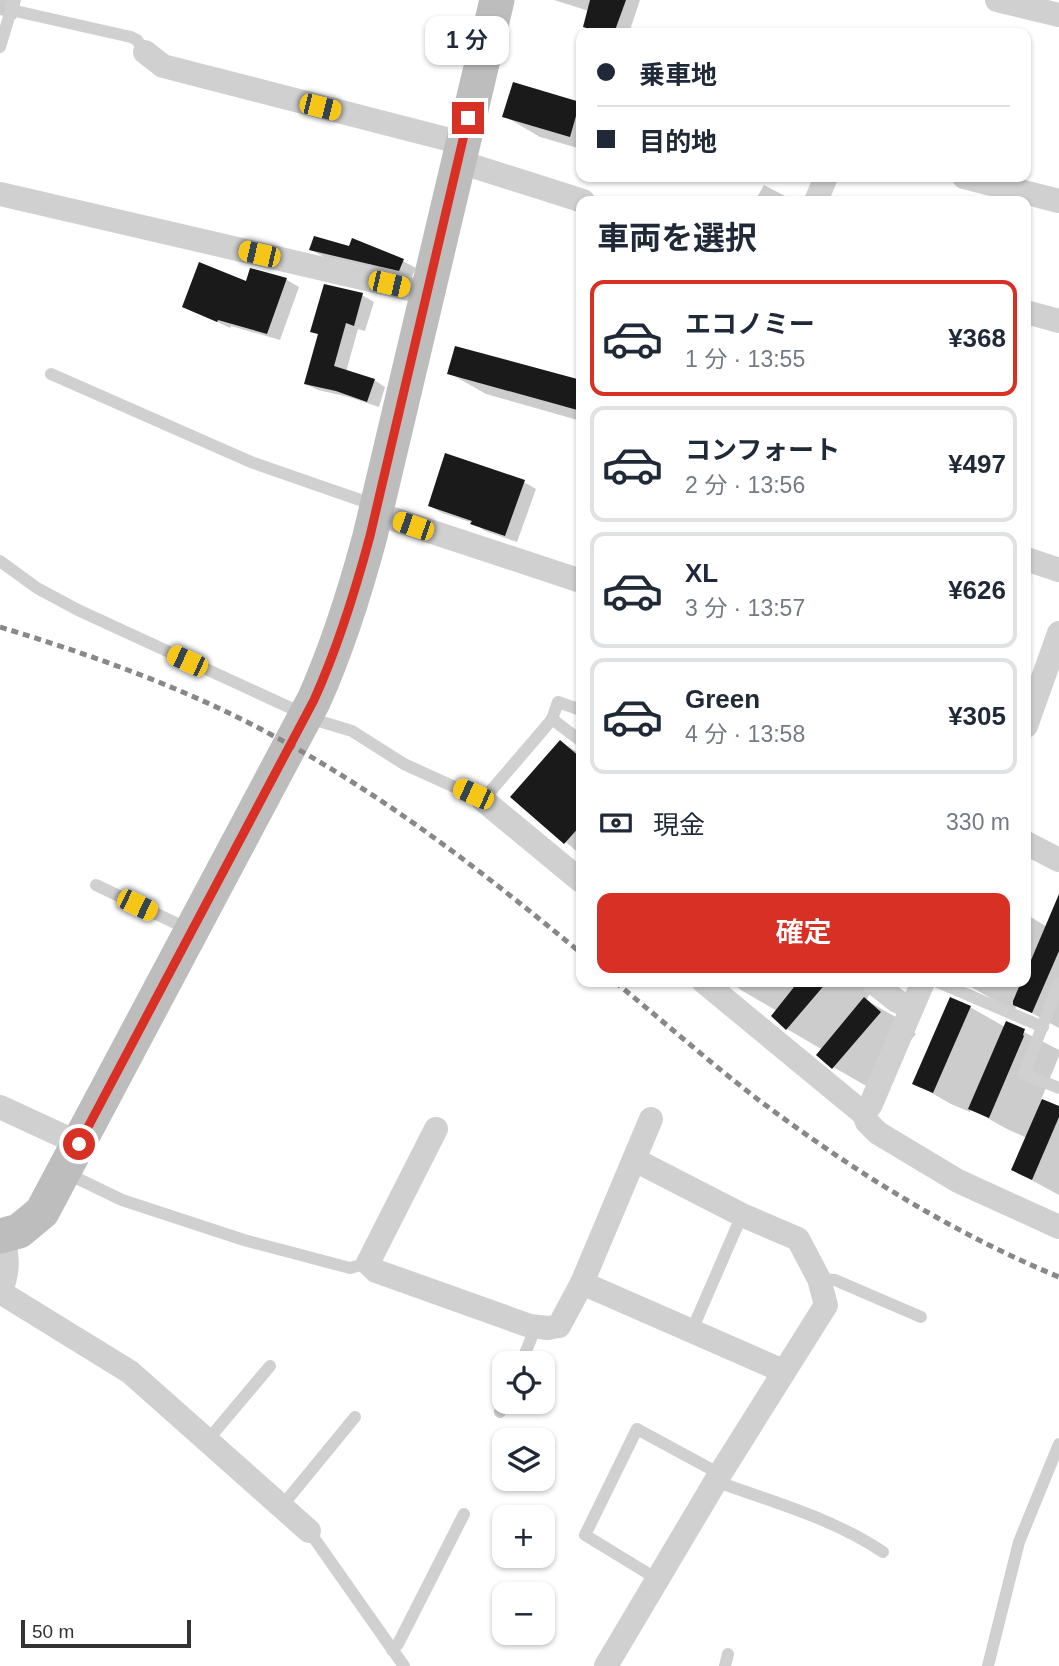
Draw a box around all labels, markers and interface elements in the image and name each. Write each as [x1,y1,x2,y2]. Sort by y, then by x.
callout: 1 分 [426,17,510,66]
text: 1 分 [446,27,488,53]
text: 乗車地 [639,60,717,90]
car [298,92,343,122]
route end [452,102,484,134]
text: 目的地 [639,127,717,157]
text: 車両を選択 [597,220,757,256]
car [237,239,282,269]
car [367,269,412,299]
icon: car [601,307,664,370]
text: エコノミー [685,309,815,339]
text: ¥368 [948,323,1006,353]
text: 1 分 · 13:55 [685,346,805,372]
icon: car [601,433,664,496]
text: コンフォート [685,435,840,465]
text: ¥497 [948,449,1006,479]
text: 2 分 · 13:56 [685,472,805,498]
car [390,509,437,543]
text: XL [685,558,718,588]
icon: car [601,559,664,622]
text: ¥626 [948,575,1006,605]
text: 3 分 · 13:57 [685,595,805,621]
car [164,643,211,679]
text: Green [685,684,760,714]
icon: car [601,685,664,748]
text: ¥305 [948,701,1006,731]
text: 4 分 · 13:58 [685,721,805,747]
car [450,776,497,812]
icon: cash [597,804,635,842]
text: 330 m [946,809,1010,835]
text: 現金 [653,810,705,840]
car [114,886,161,924]
button: 確定 [597,893,1010,973]
route start [63,1128,95,1160]
map controls [492,1351,555,1645]
button: locate [492,1351,555,1414]
button: layers [492,1428,555,1491]
button: + [492,1505,555,1568]
button: − [492,1582,555,1645]
scale bar [21,1617,191,1649]
text: 50 m [32,1621,74,1642]

